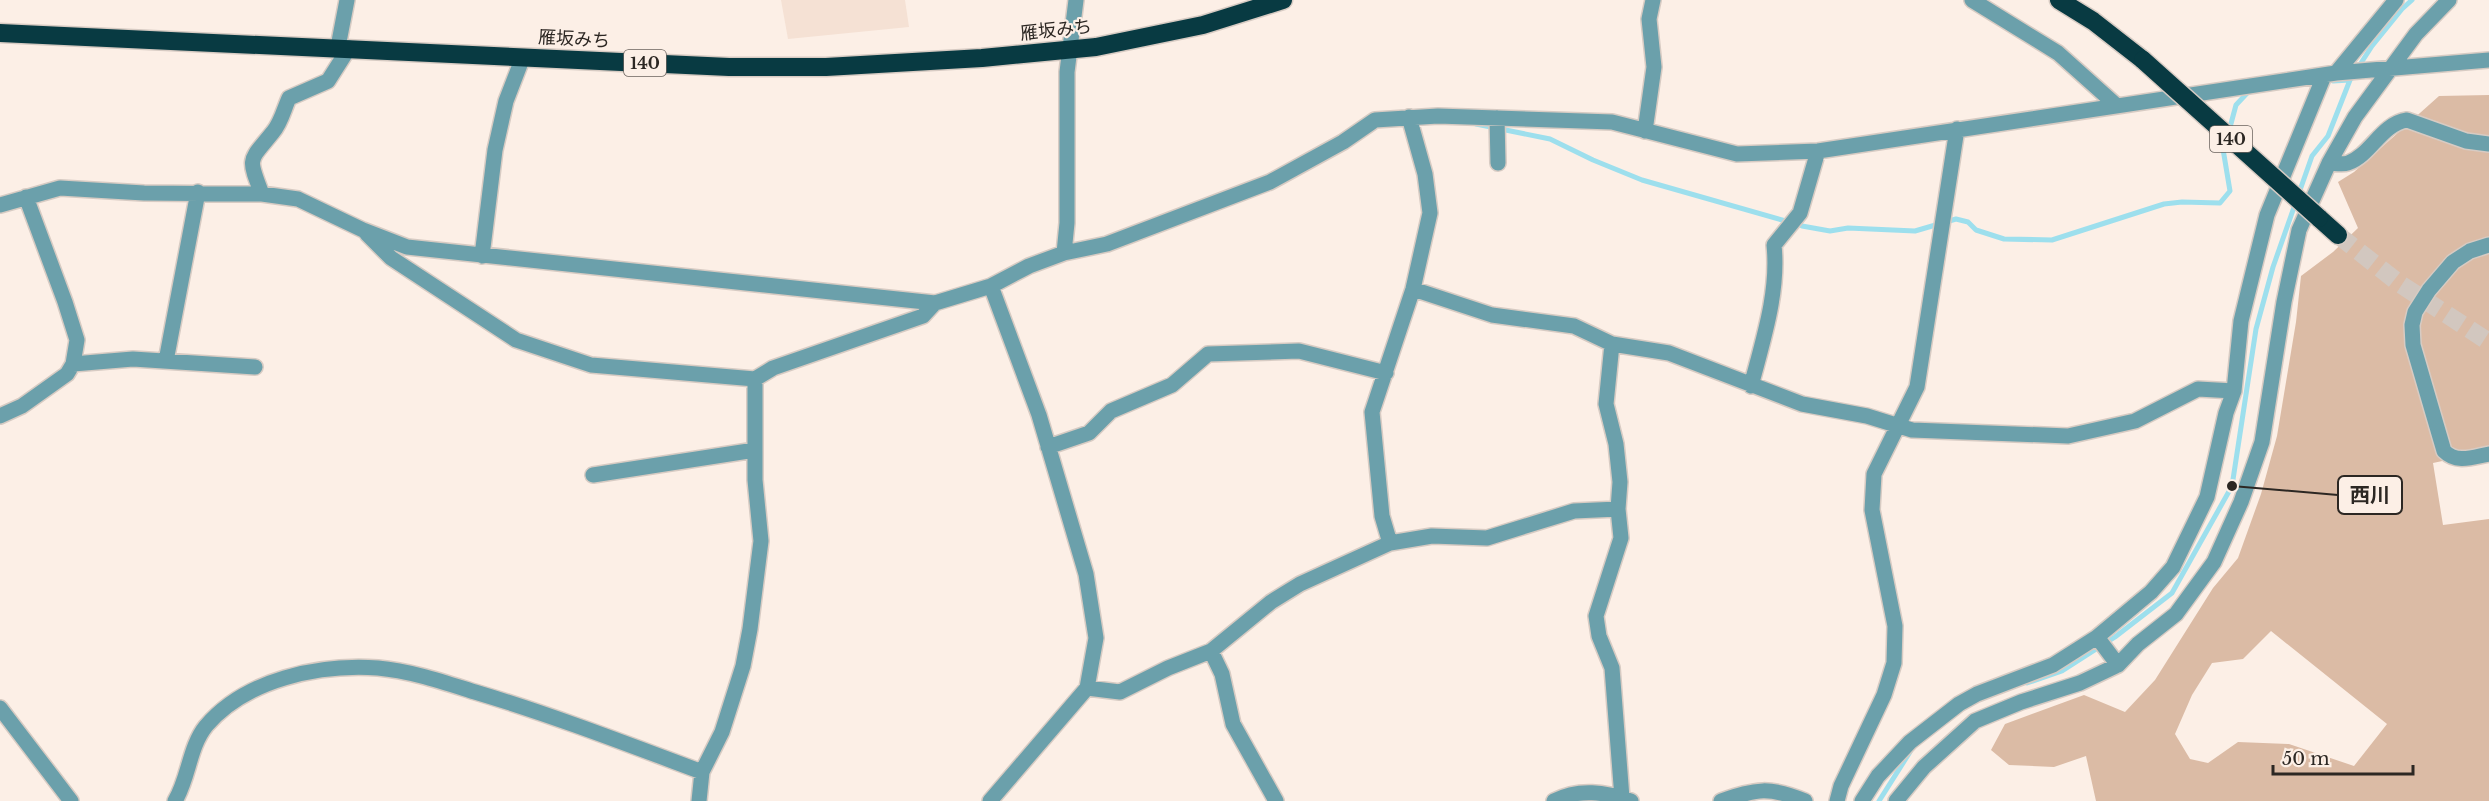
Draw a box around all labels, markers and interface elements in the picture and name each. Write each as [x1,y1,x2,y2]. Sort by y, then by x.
street label: 雁坂みち [1019,15,1093,45]
street label: 雁坂みち [537,26,611,52]
road number: 140 [624,50,666,76]
road number: 140 [2210,126,2252,152]
callout: 西川 [2338,476,2402,514]
text: 西川 [2350,483,2390,507]
scale bar [2273,738,2412,776]
text: 50 m [2282,748,2330,770]

